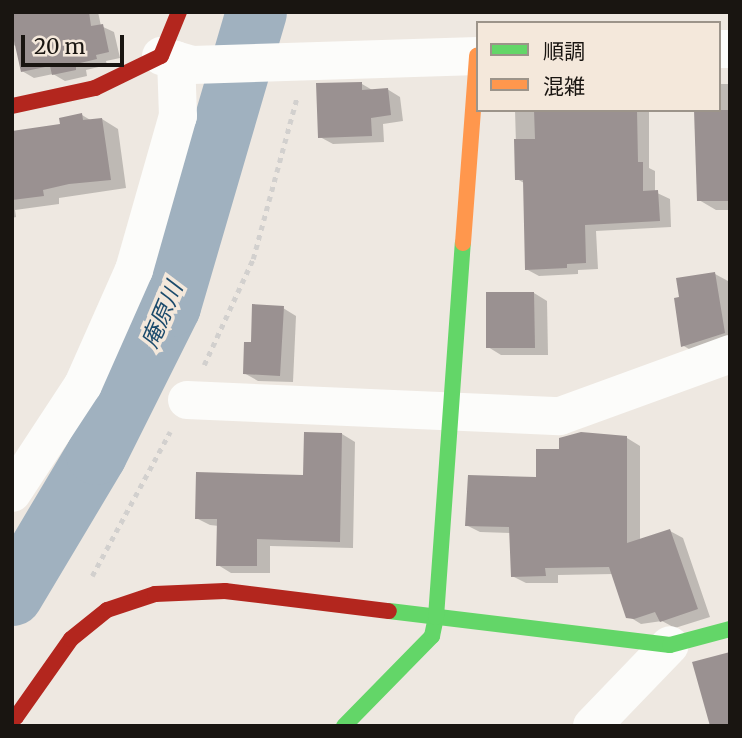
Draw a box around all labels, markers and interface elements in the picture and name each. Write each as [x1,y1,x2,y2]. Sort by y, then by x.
scale bar [24,21,128,65]
legend [476,21,721,112]
text: 20 m [34,33,85,60]
text: 順調 [543,38,585,65]
text: 混雑 [543,73,585,100]
water label: 庵原川 [136,278,188,352]

